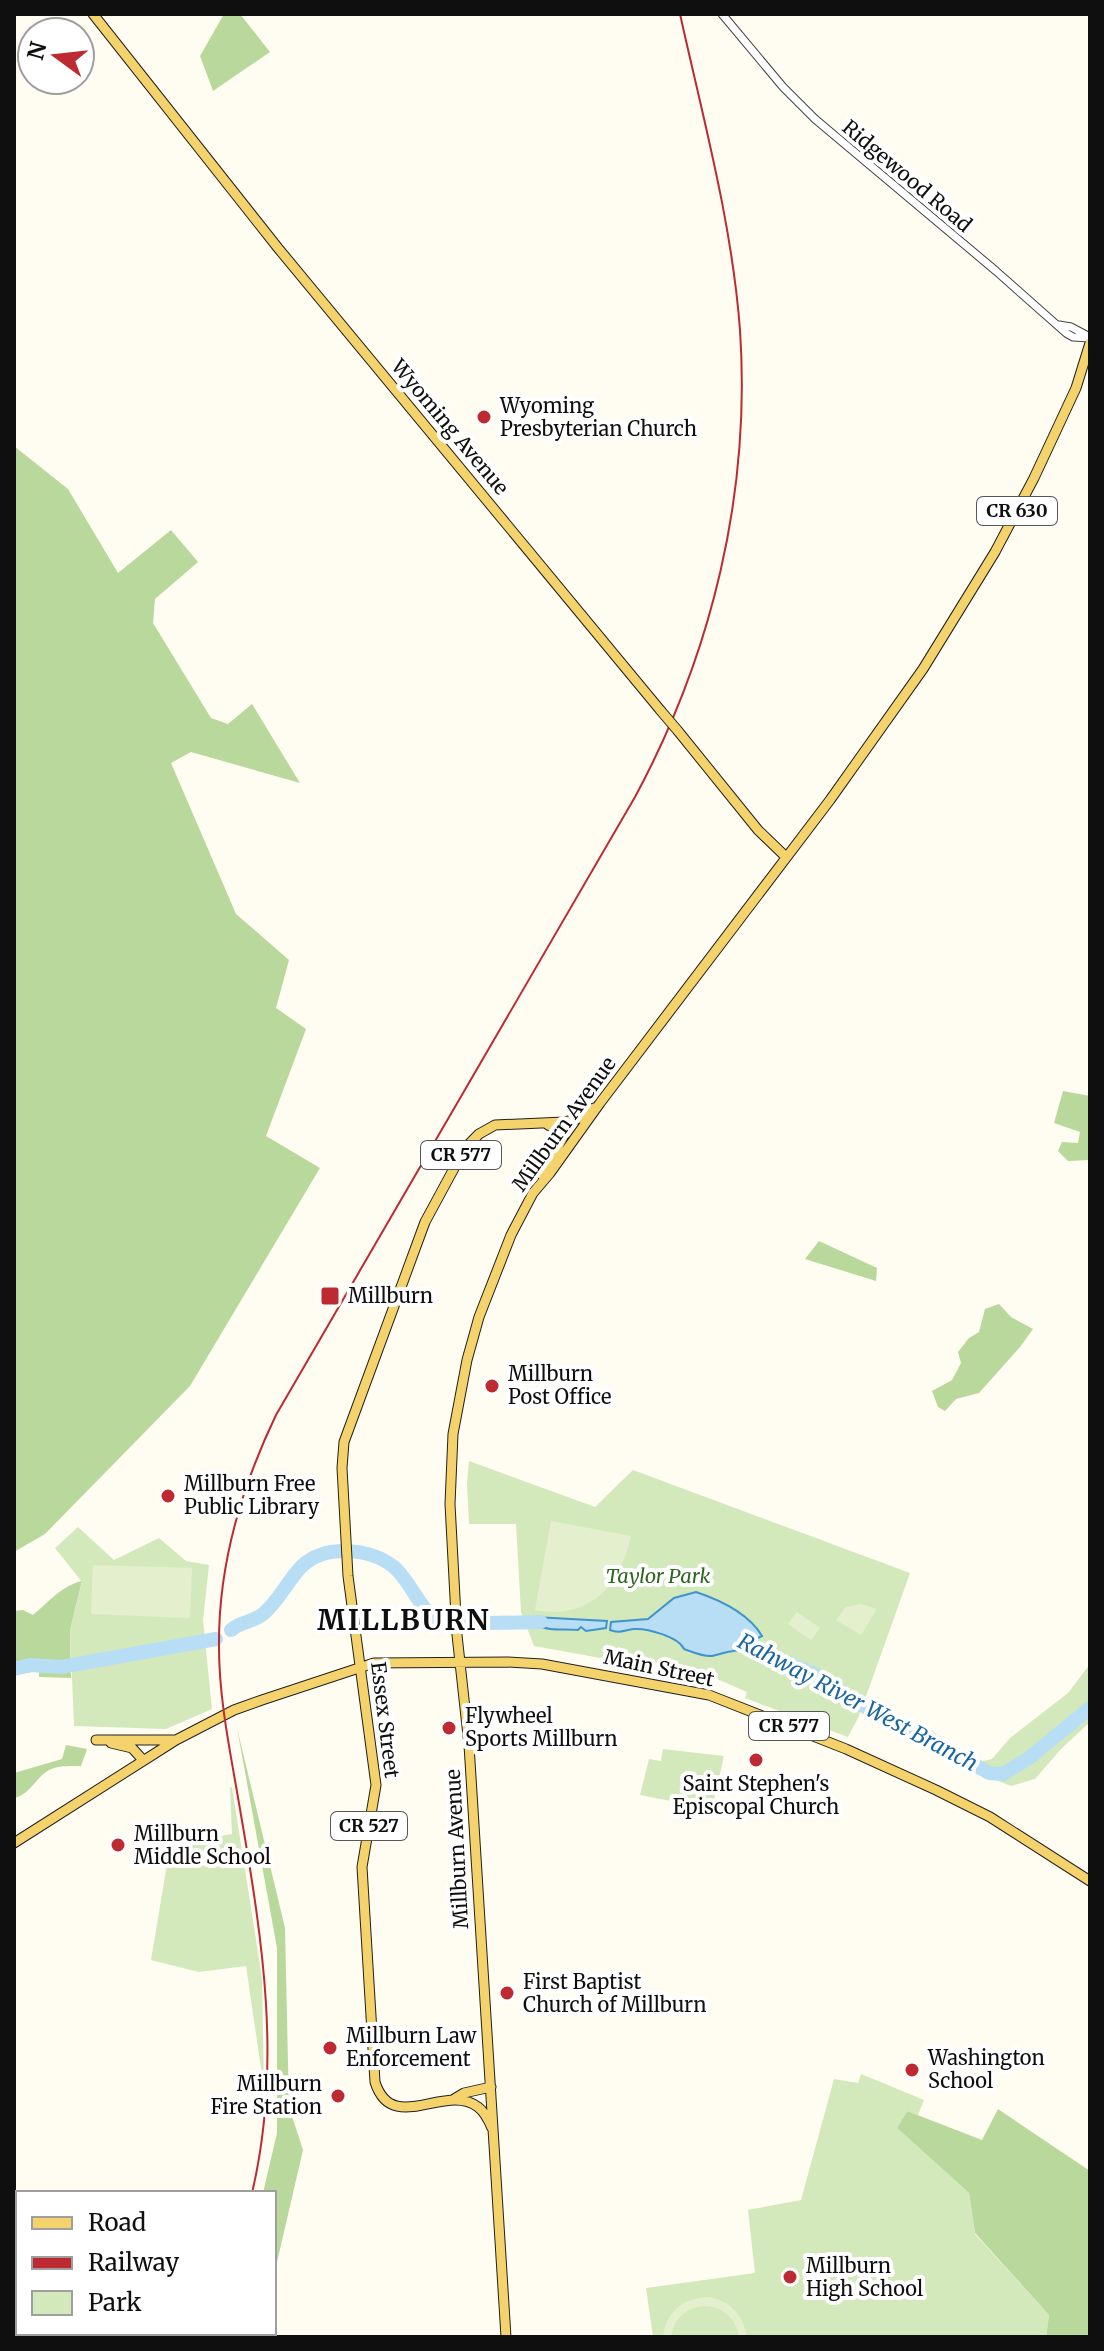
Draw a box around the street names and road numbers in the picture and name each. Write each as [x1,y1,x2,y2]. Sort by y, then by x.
street label: Ridgewood Road [837,114,977,237]
street label: Wyoming Avenue [386,353,514,499]
road number: CR 630 [977,497,1057,525]
street label: Millburn Avenue [506,1052,621,1196]
road number: CR 577 [421,1141,501,1169]
street label: Main Street [602,1644,717,1691]
street label: Essex Street [366,1660,405,1780]
road number: CR 577 [749,1712,829,1740]
street label: Millburn Avenue [440,1768,473,1930]
road number: CR 527 [331,1812,407,1840]

